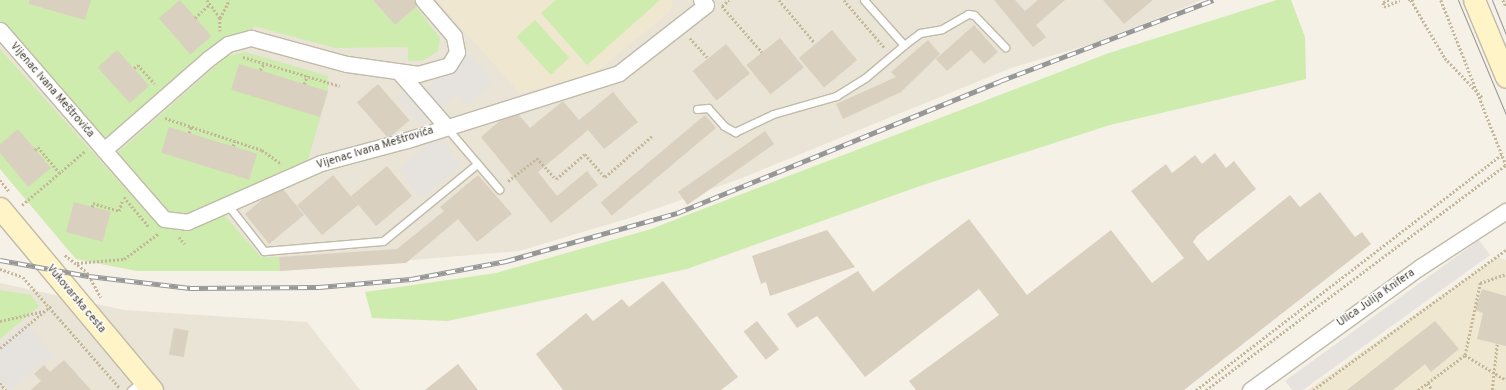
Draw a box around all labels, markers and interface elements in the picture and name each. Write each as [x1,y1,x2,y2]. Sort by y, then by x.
street label: Vijenac Ivana Meštrovića [7,40,97,140]
street label: Vijenac Ivana Meštrovića [315,124,435,172]
street label: Vukovarska cesta [44,262,108,336]
street label: Ulica Julija Knifera [1335,266,1417,330]

